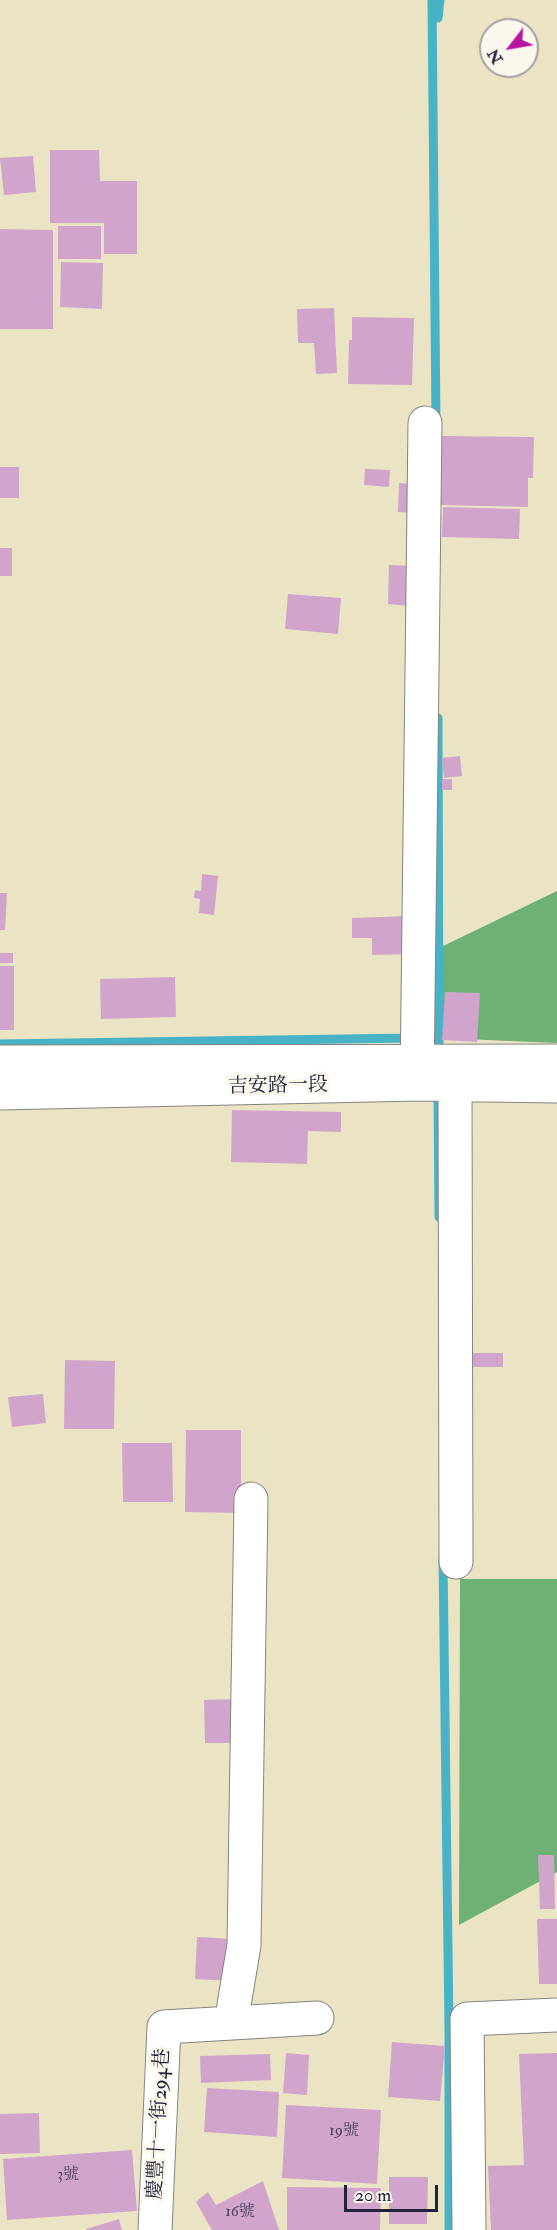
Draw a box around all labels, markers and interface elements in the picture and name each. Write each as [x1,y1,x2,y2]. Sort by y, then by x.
north arrow [479,18,539,78]
text: N [483,45,508,68]
street label: 吉安路一段 [228,1074,328,1100]
street label: 慶豐十一街294巷 [144,2048,176,2200]
house number: 19號 [329,2122,359,2142]
house number: 3號 [57,2166,79,2186]
scale bar [347,2173,442,2211]
text: 20 m [355,2184,391,2207]
house number: 16號 [225,2203,255,2223]

